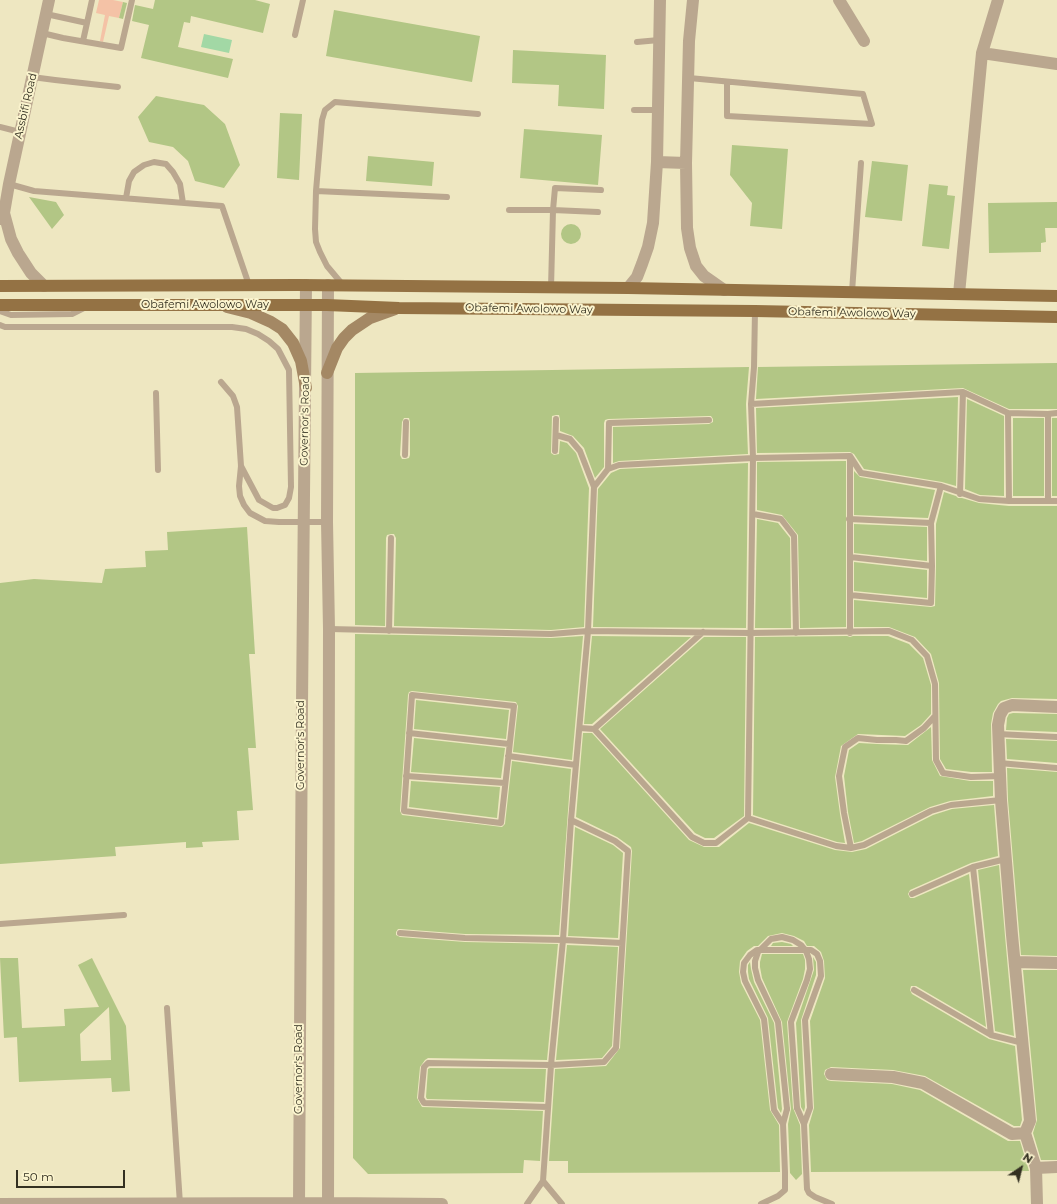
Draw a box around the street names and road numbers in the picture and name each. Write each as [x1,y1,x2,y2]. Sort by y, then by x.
street label: Assbifi Road [12,72,40,140]
street label: Obafemi Awolowo Way [141,298,269,312]
street label: Obafemi Awolowo Way [465,301,593,317]
street label: Obafemi Awolowo Way [788,305,916,321]
street label: Governor's Road [298,376,312,466]
street label: Governor's Road [294,700,308,790]
street label: Governor's Road [292,1024,306,1114]

